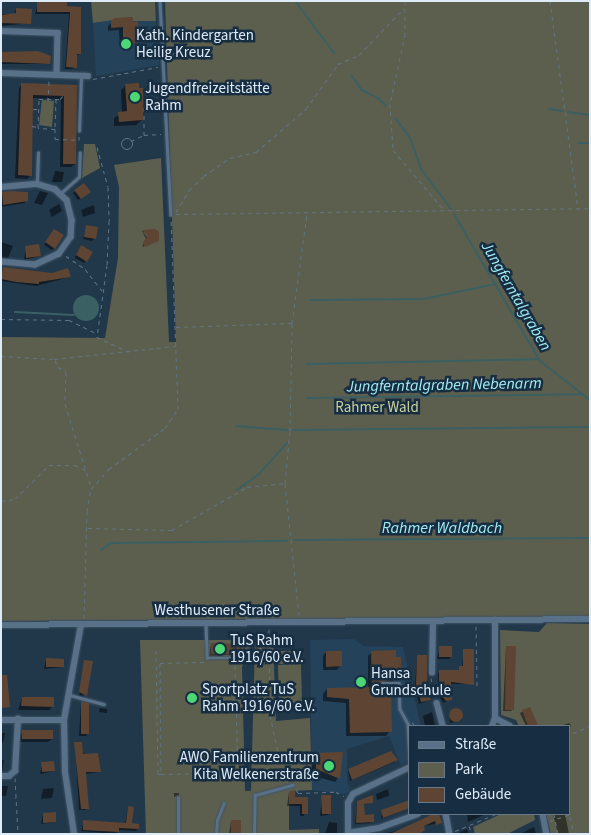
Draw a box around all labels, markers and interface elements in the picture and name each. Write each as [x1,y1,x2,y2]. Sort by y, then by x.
place label: Kath. Kindergarten Heilig Kreuz [136,26,254,61]
marker: Kath. Kindergarten Heilig Kreuz [120,38,132,50]
place label: Jugendfreizeitstätte Rahm [145,79,270,114]
marker: Jugendfreizeitstätte Rahm [129,91,141,103]
water label: Jungferntalgraben [477,238,555,354]
water label: Jungferntalgraben Nebenarm [346,374,542,396]
park label: Rahmer Wald [335,399,419,417]
water label: Rahmer Waldbach [382,518,502,538]
street label: Westhusener Straße [154,602,280,620]
place label: TuS Rahm 1916/60 e.V. [230,631,304,666]
marker: TuS Rahm 1916/60 e.V. [214,643,226,655]
place label: Hansa Grundschule [371,664,451,699]
marker: Hansa Grundschule [355,676,367,688]
place label: Sportplatz TuS Rahm 1916/60 e.V. [202,680,315,715]
marker: Sportplatz TuS Rahm 1916/60 e.V. [186,692,198,704]
legend [408,725,571,815]
text: Straße [455,734,496,755]
place label: AWO Familienzentrum Kita Welkenerstraße [180,748,319,783]
text: Park [455,759,483,780]
marker: AWO Familienzentrum Kita Welkenerstraße [323,760,335,772]
text: Gebäude [455,784,511,805]

